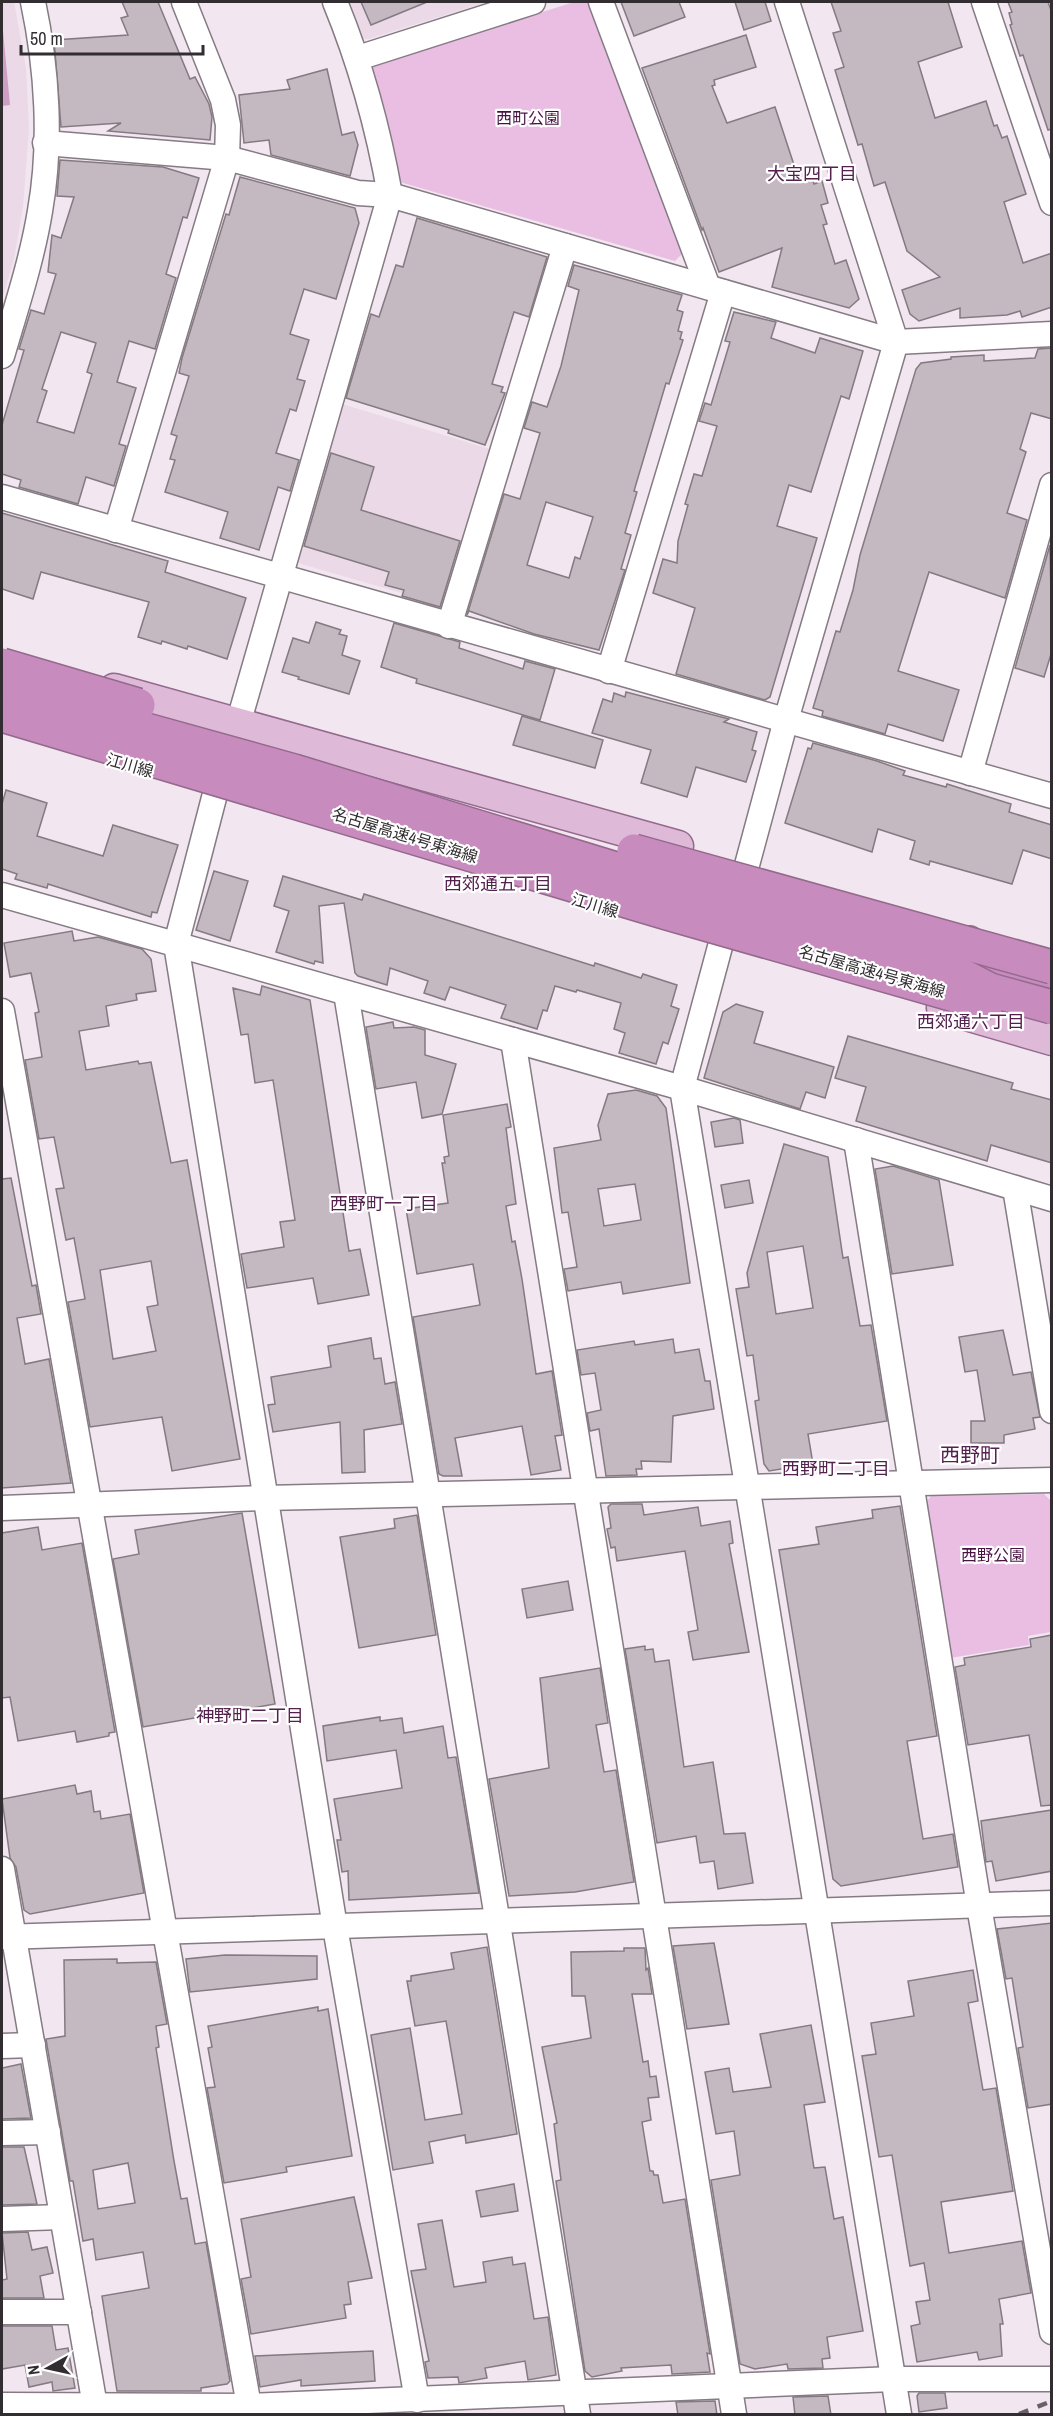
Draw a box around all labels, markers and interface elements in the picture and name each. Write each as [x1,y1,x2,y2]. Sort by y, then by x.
scale bar [21,18,202,56]
text: 50 m [30,26,63,51]
park label: 西町公園 [496,107,560,129]
district label: 大宝四丁目 [767,161,857,186]
street label: 江川線 [104,748,156,782]
street label: 名古屋高速4号東海線 [329,802,481,868]
district label: 西郊通五丁目 [444,871,552,896]
street label: 江川線 [569,887,621,923]
street label: 名古屋高速4号東海線 [796,940,948,1002]
district label: 西郊通六丁目 [917,1009,1025,1034]
district label: 西野町一丁目 [330,1191,438,1216]
district label: 西野町 [940,1441,1000,1468]
district label: 西野町二丁目 [782,1456,890,1481]
park label: 西野公園 [961,1544,1025,1566]
district label: 神野町二丁目 [196,1703,304,1728]
north arrow [18,2338,78,2398]
text: N [22,2364,45,2376]

